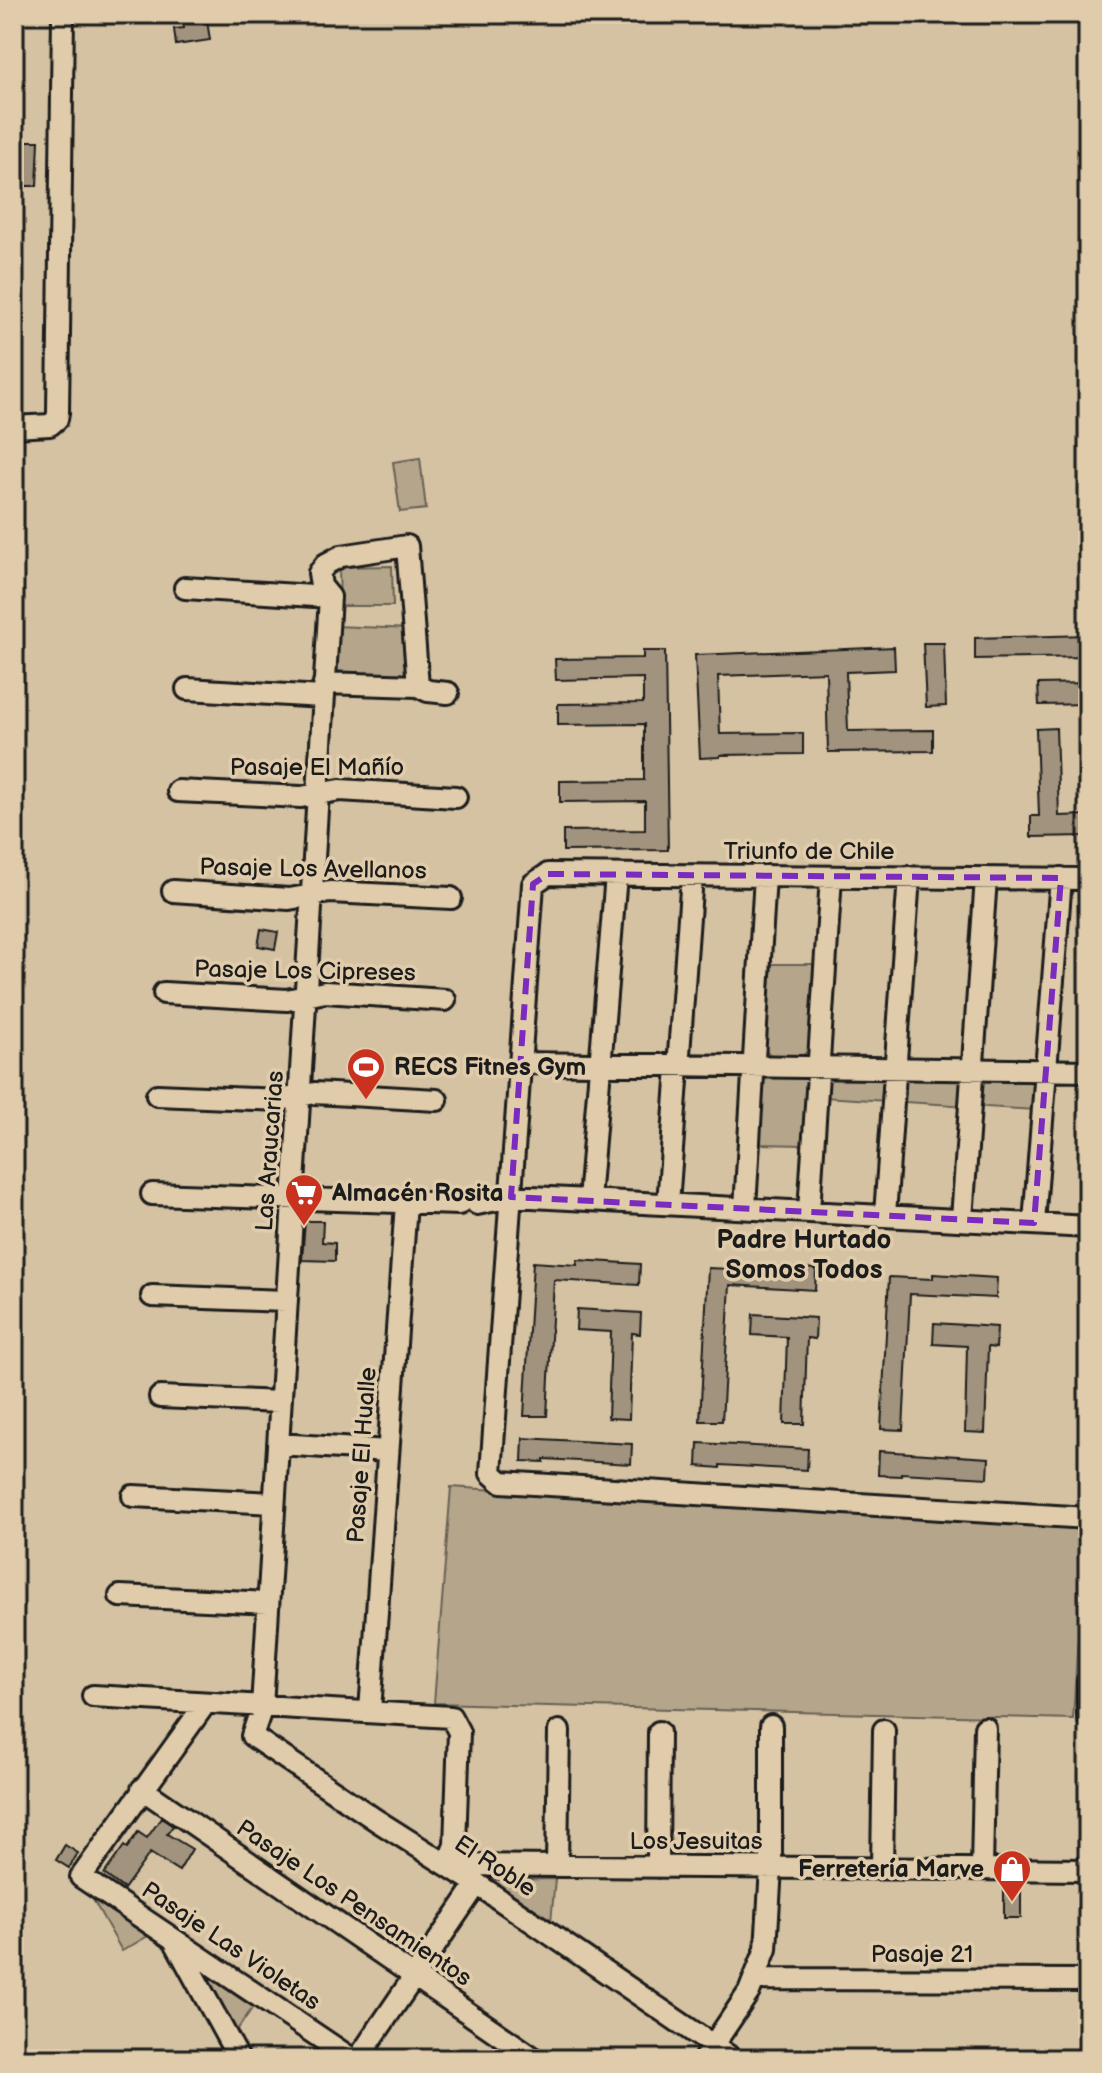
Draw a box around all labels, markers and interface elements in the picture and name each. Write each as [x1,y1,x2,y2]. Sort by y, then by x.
street label: Pasaje El Mañío [230,753,404,782]
street label: Triunfo de Chile [723,837,895,866]
street label: Pasaje Los Avellanos [199,853,427,885]
street label: Pasaje Los Cipreses [194,955,416,987]
sports icon: RECS Fitnes Gym [345,1046,387,1101]
place label: RECS Fitnes Gym [394,1053,586,1082]
street label: Las Araucarias [250,1070,290,1232]
supermarket icon: Almacén Rosita [283,1172,325,1227]
place label: Almacén Rosita [331,1179,503,1208]
district label: Padre Hurtado Somos Todos [717,1225,891,1286]
street label: Pasaje El Hualle [341,1366,383,1544]
street label: Pasaje Los Pensamientos [231,1813,477,1993]
street label: Los Jesuitas [629,1827,763,1856]
street label: El Roble [449,1829,541,1903]
shop icon: Ferretería Marve [991,1848,1033,1903]
place label: Ferretería Marve [798,1855,984,1884]
street label: Pasaje Las Violetas [136,1875,326,2017]
street label: Pasaje 21 [871,1940,973,1969]

